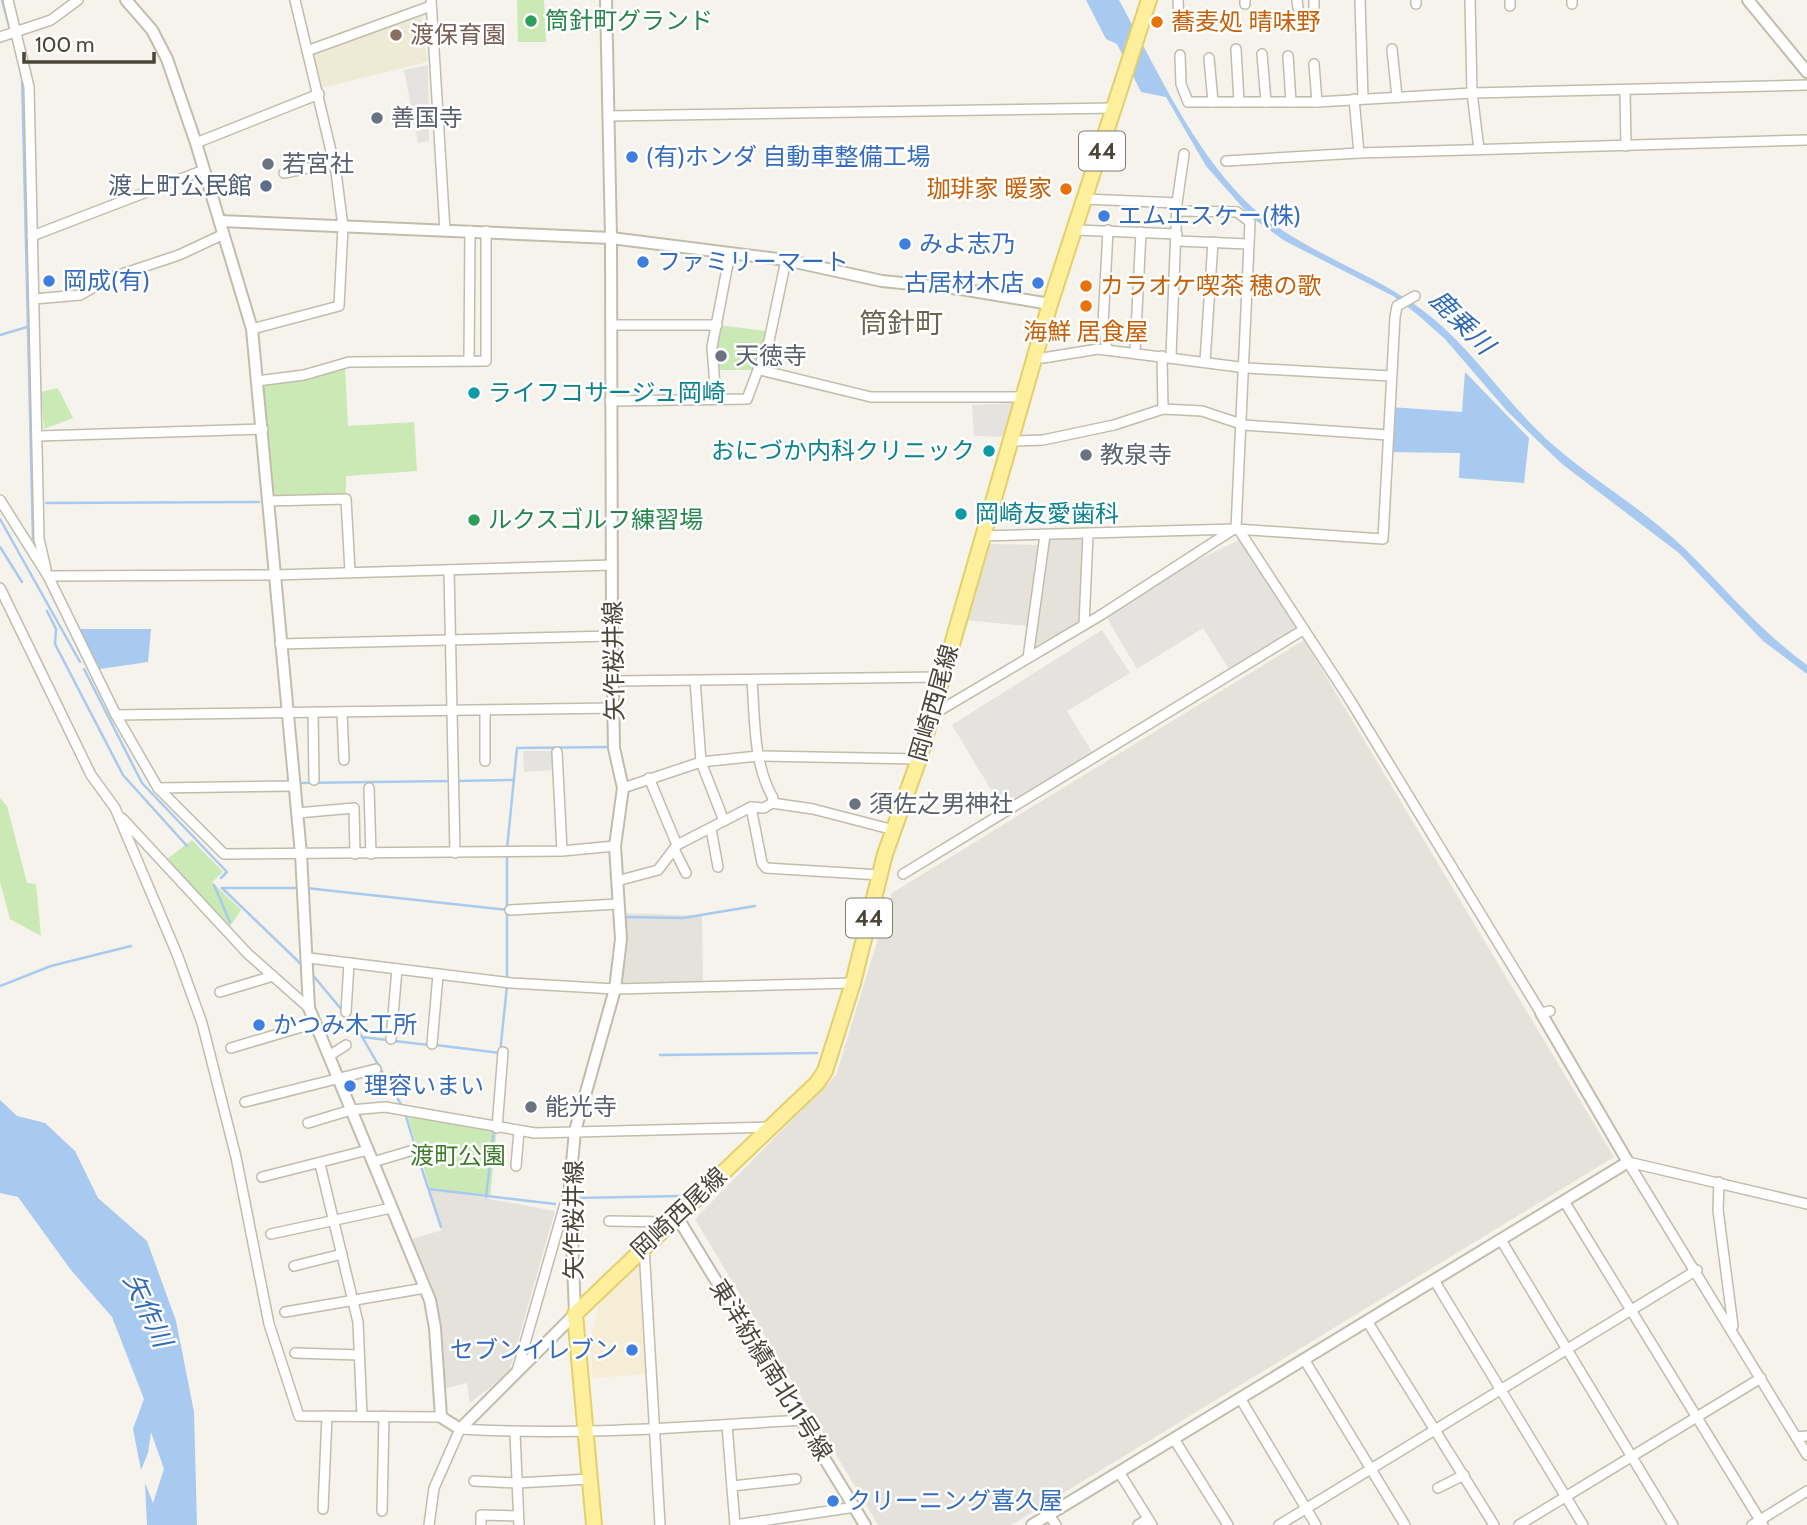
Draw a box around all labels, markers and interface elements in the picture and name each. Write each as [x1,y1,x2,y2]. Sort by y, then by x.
place label: 筒針町グランド [545,6,713,35]
place label: 蕎麦処 晴味野 [1171,7,1320,36]
marker: 筒針町グランド [523,13,539,29]
marker: 蕎麦処 晴味野 [1149,14,1165,30]
place label: 渡保育園 [410,20,506,49]
scale bar [24,21,154,65]
marker: 渡保育園 [388,27,404,43]
text: 100 m [35,32,94,57]
place label: 善国寺 [391,103,463,132]
marker: 善国寺 [369,110,385,126]
road number: 44 [1079,132,1125,170]
place label: (有)ホンダ 自動車整備工場 [646,142,930,171]
place label: 若宮社 [282,149,354,178]
marker: (有)ホンダ 自動車整備工場 [624,149,640,165]
marker: 若宮社 [260,156,276,172]
place label: 渡上町公民館 [108,171,252,200]
place label: 珈琲家 暖家 [927,174,1052,203]
marker: 渡上町公民館 [258,178,274,194]
marker: 珈琲家 暖家 [1058,181,1074,197]
place label: エムエスケー(株) [1118,201,1301,230]
marker: エムエスケー(株) [1096,208,1112,224]
place label: みよ志乃 [919,229,1015,258]
marker: みよ志乃 [897,236,913,252]
place label: ファミリーマート [657,247,849,276]
marker: ファミリーマート [635,254,651,270]
place label: 岡成(有) [63,266,150,295]
place label: 古居材木店 [904,268,1024,297]
place label: カラオケ喫茶 穂の歌 [1100,271,1321,300]
marker: 岡成(有) [41,273,57,289]
marker: 古居材木店 [1030,275,1046,291]
marker: カラオケ喫茶 穂の歌 [1078,278,1094,294]
water label: 鹿乗川 [1423,283,1503,363]
marker: 海鮮 居食屋 [1078,298,1094,314]
district label: 筒針町 [859,306,943,340]
place label: 海鮮 居食屋 [1023,317,1149,346]
place label: 天徳寺 [735,341,807,370]
marker: 天徳寺 [713,348,729,364]
place label: ライフコサージュ岡崎 [488,378,726,407]
marker: ライフコサージュ岡崎 [466,385,482,401]
place label: おにづか内科クリニック [711,436,975,465]
place label: 教泉寺 [1100,440,1172,469]
marker: おにづか内科クリニック [981,443,997,459]
marker: 教泉寺 [1078,447,1094,463]
place label: 岡崎友愛歯科 [975,499,1119,528]
place label: ルクスゴルフ練習場 [488,505,703,534]
marker: 岡崎友愛歯科 [953,506,969,522]
marker: ルクスゴルフ練習場 [466,512,482,528]
street label: 矢作桜井線 [598,601,629,721]
street label: 岡崎西尾線 [903,641,964,765]
place label: 須佐之男神社 [869,789,1013,818]
marker: 須佐之男神社 [847,796,863,812]
road number: 44 [846,898,892,937]
place label: かつみ木工所 [273,1010,417,1039]
marker: かつみ木工所 [251,1017,267,1033]
place label: 理容いまい [364,1071,484,1100]
marker: 理容いまい [342,1078,358,1094]
place label: 能光寺 [545,1092,617,1121]
marker: 能光寺 [523,1099,539,1115]
park label: 渡町公園 [410,1141,506,1170]
street label: 矢作桜井線 [559,1160,588,1280]
street label: 岡崎西尾線 [625,1161,732,1264]
water label: 矢作川 [117,1268,180,1355]
street label: 東洋紡績南北11号線 [704,1274,839,1465]
place label: セブンイレブン [450,1335,618,1364]
marker: セブンイレブン [624,1342,640,1358]
place label: クリーニング喜久屋 [847,1486,1063,1515]
marker: クリーニング喜久屋 [825,1493,841,1509]

